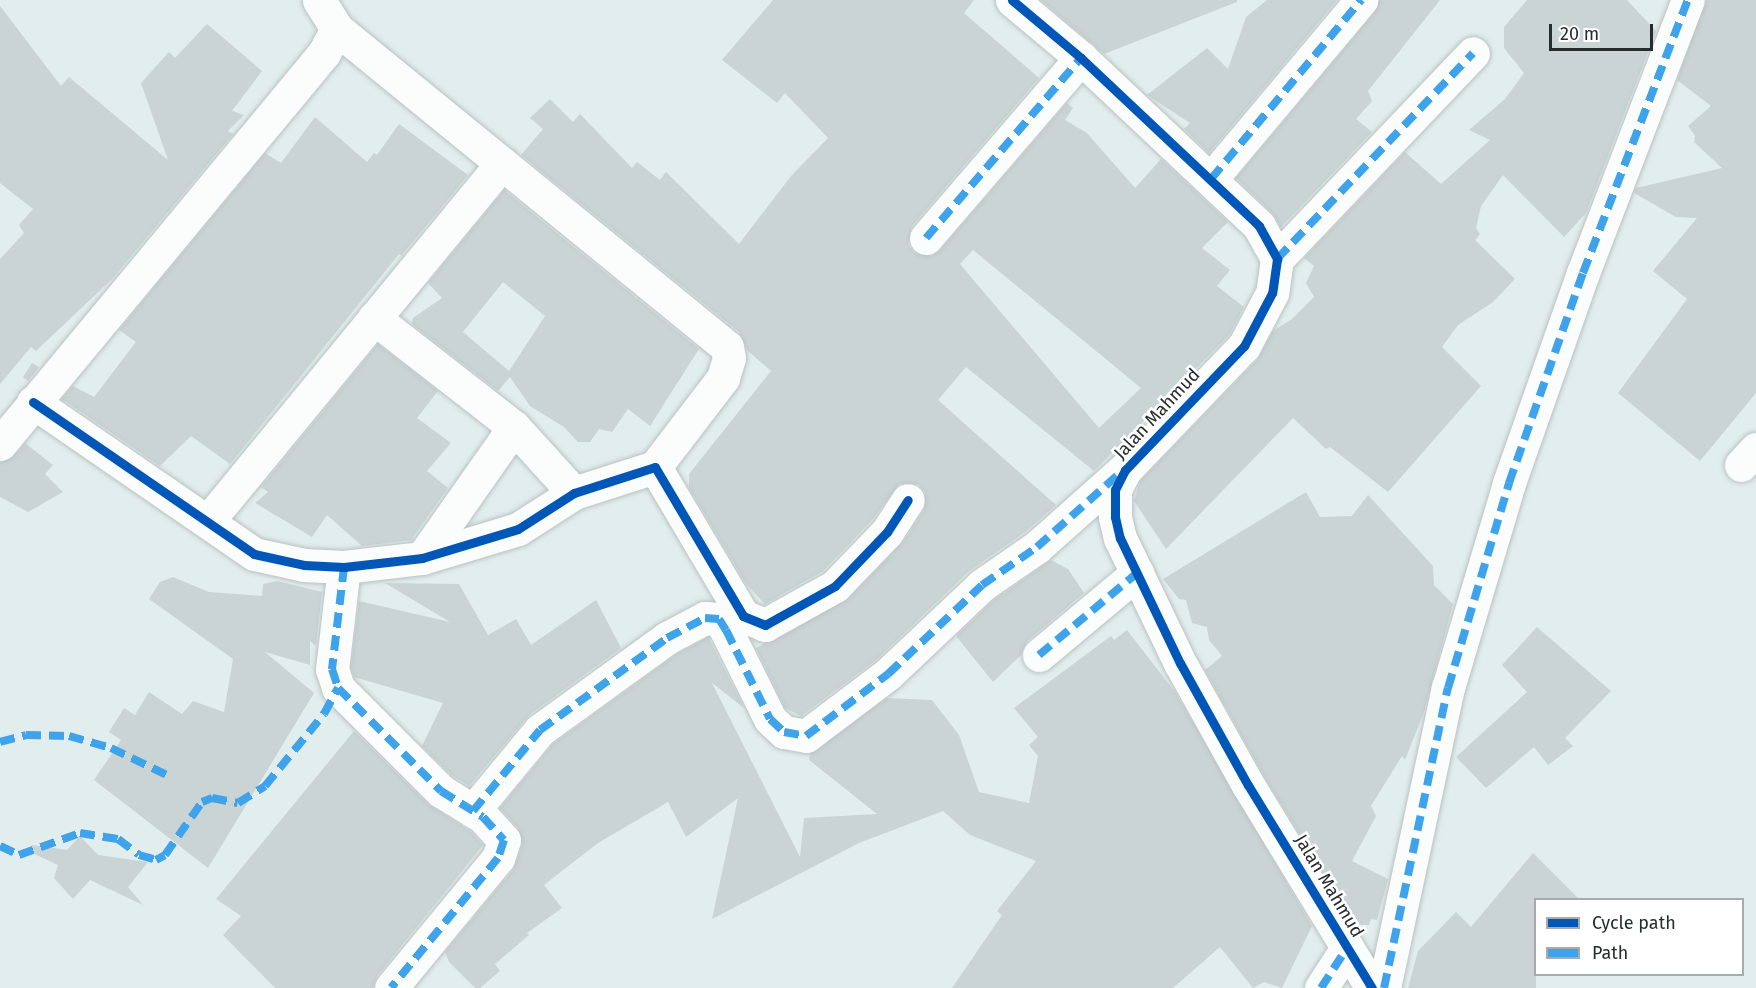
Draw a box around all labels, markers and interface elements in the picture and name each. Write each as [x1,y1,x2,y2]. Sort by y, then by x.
scale bar [1552,12,1656,50]
text: 20 m [1560,23,1599,45]
street label: Jalan Mahmud [1109,364,1205,464]
street label: Jalan Mahmud [1290,831,1368,941]
legend [1534,898,1744,976]
text: Cycle path [1592,912,1676,934]
text: Path [1592,942,1628,964]

